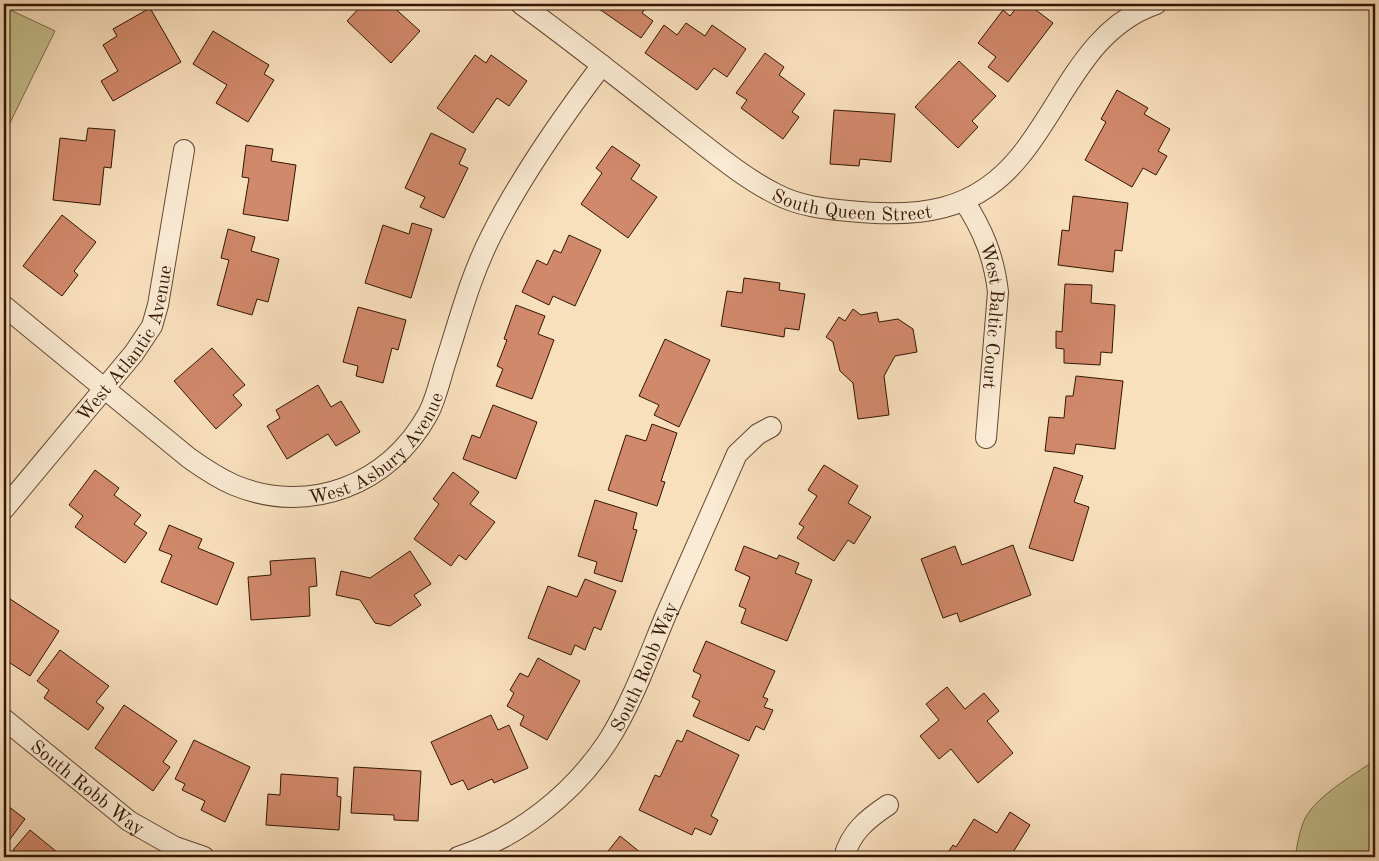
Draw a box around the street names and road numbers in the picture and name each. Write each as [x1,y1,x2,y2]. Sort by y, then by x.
street label: South Queen Street [768,187,933,225]
street label: West Baltic Court [975,241,1005,390]
street label: West Atlantic Avenue [74,264,176,426]
street label: West Asbury Avenue [307,391,448,508]
street label: South Robb Way [609,600,682,736]
street label: South Robb Way [26,738,147,840]

